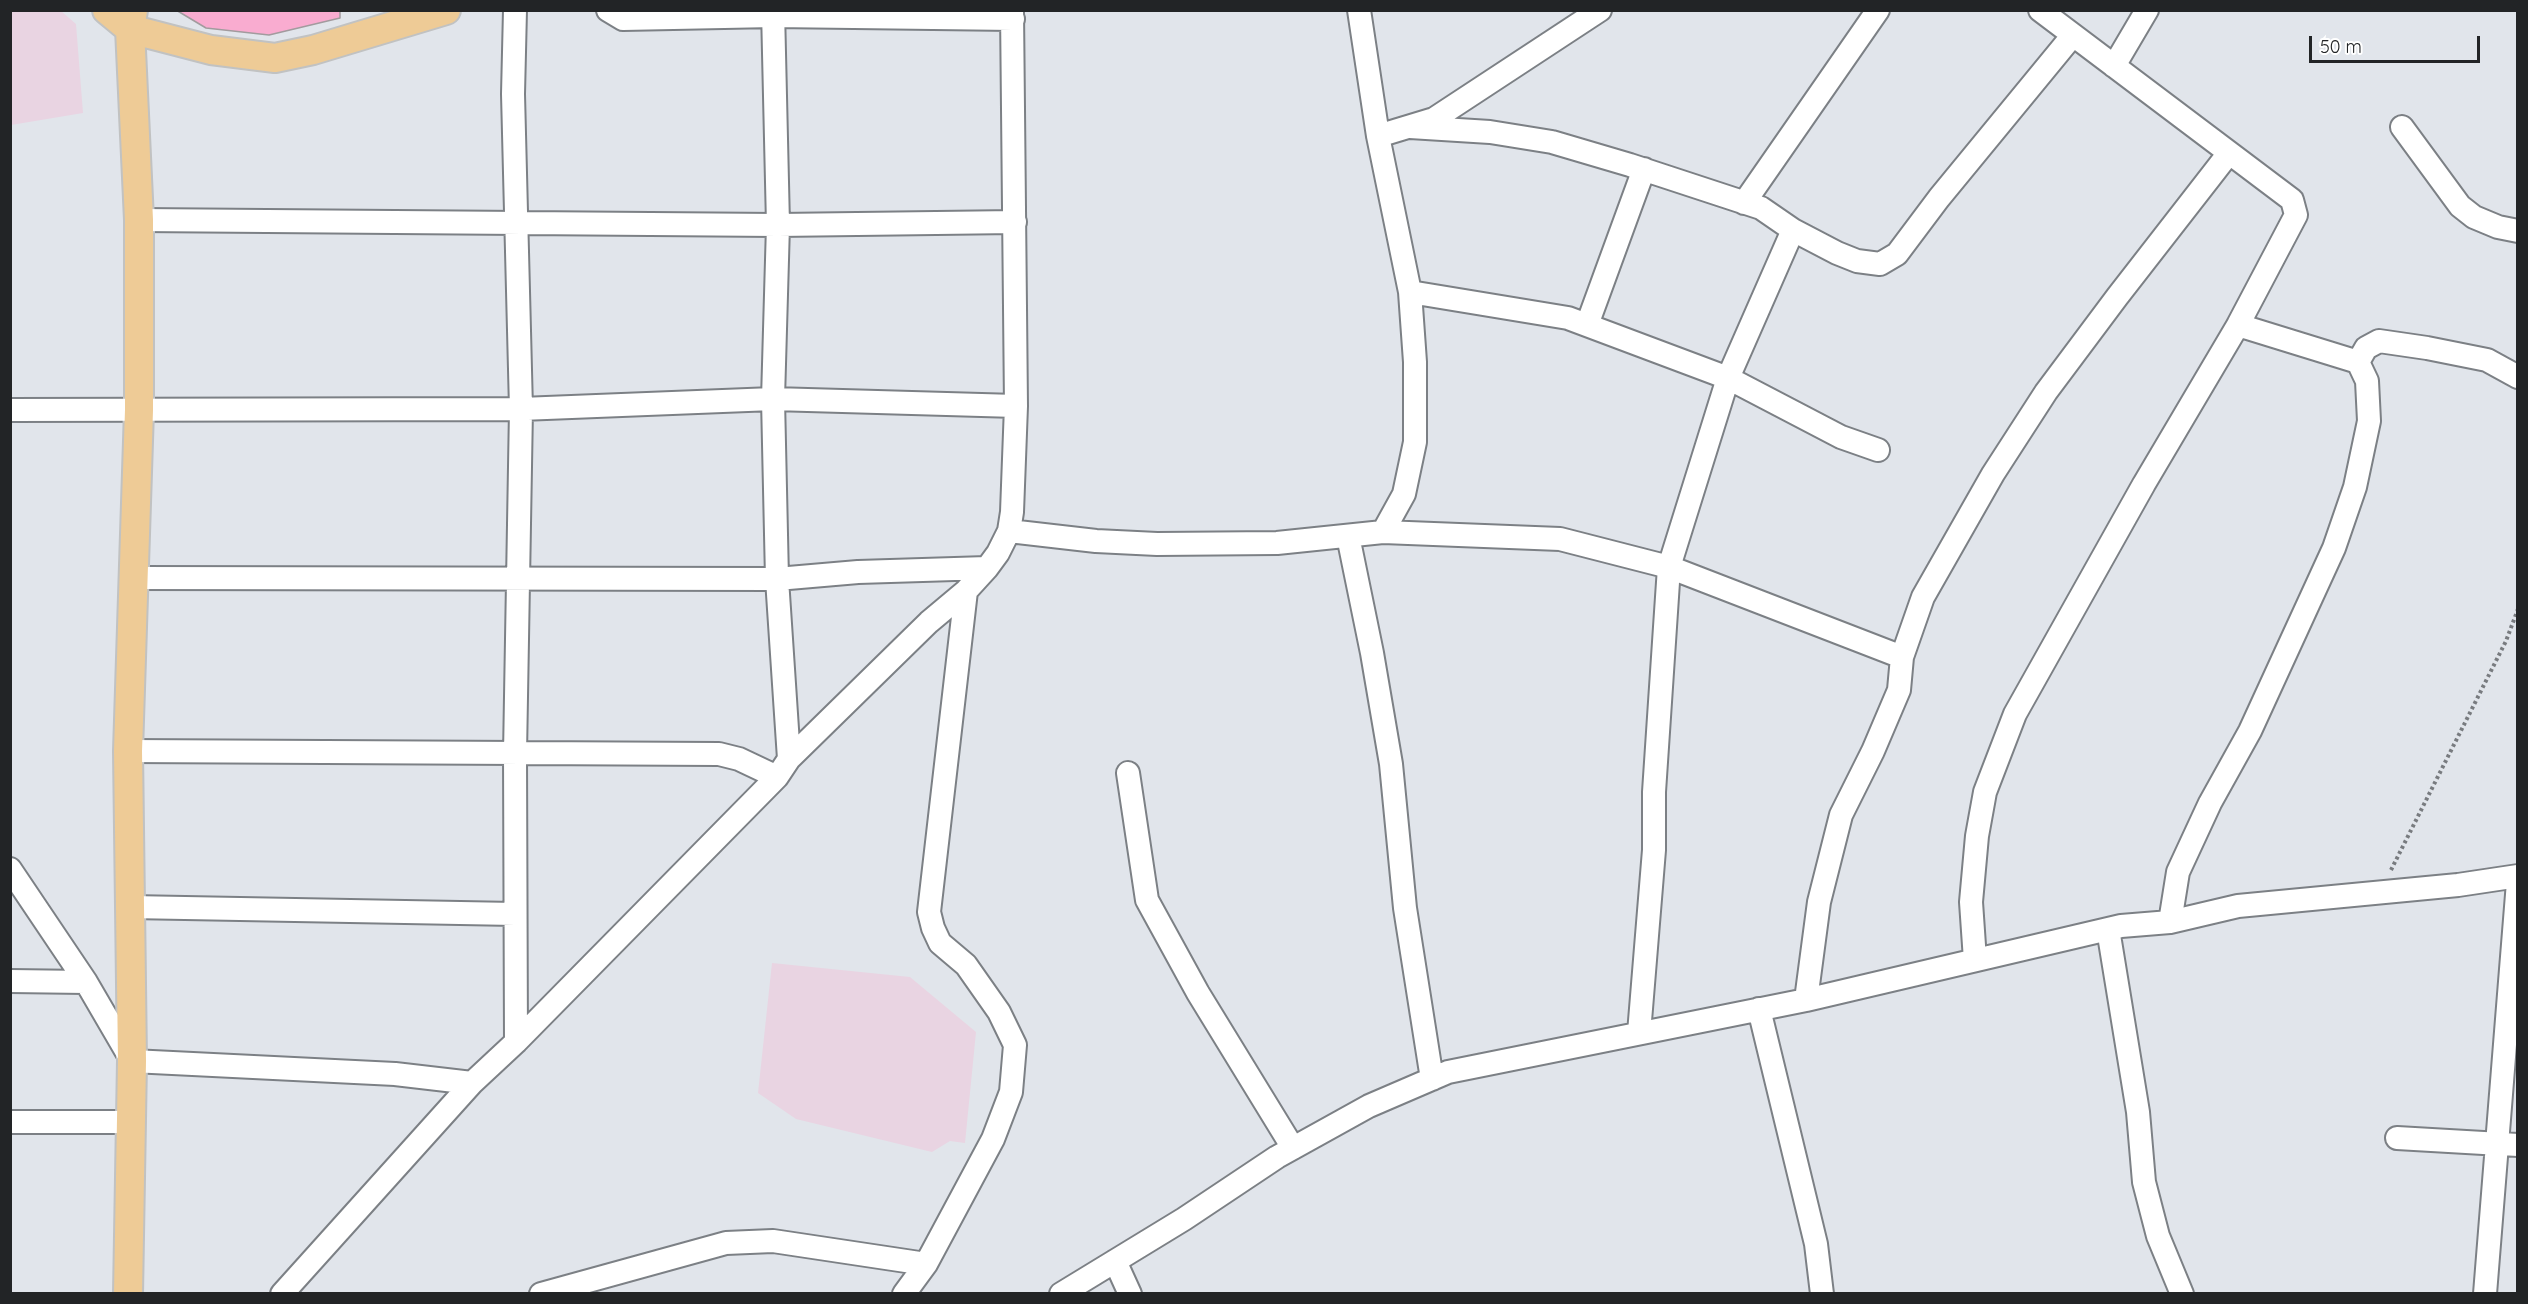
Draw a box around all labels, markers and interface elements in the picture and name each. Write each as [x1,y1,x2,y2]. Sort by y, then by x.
scale bar [2312,24,2483,62]
text: 50 m [2320,35,2362,58]

